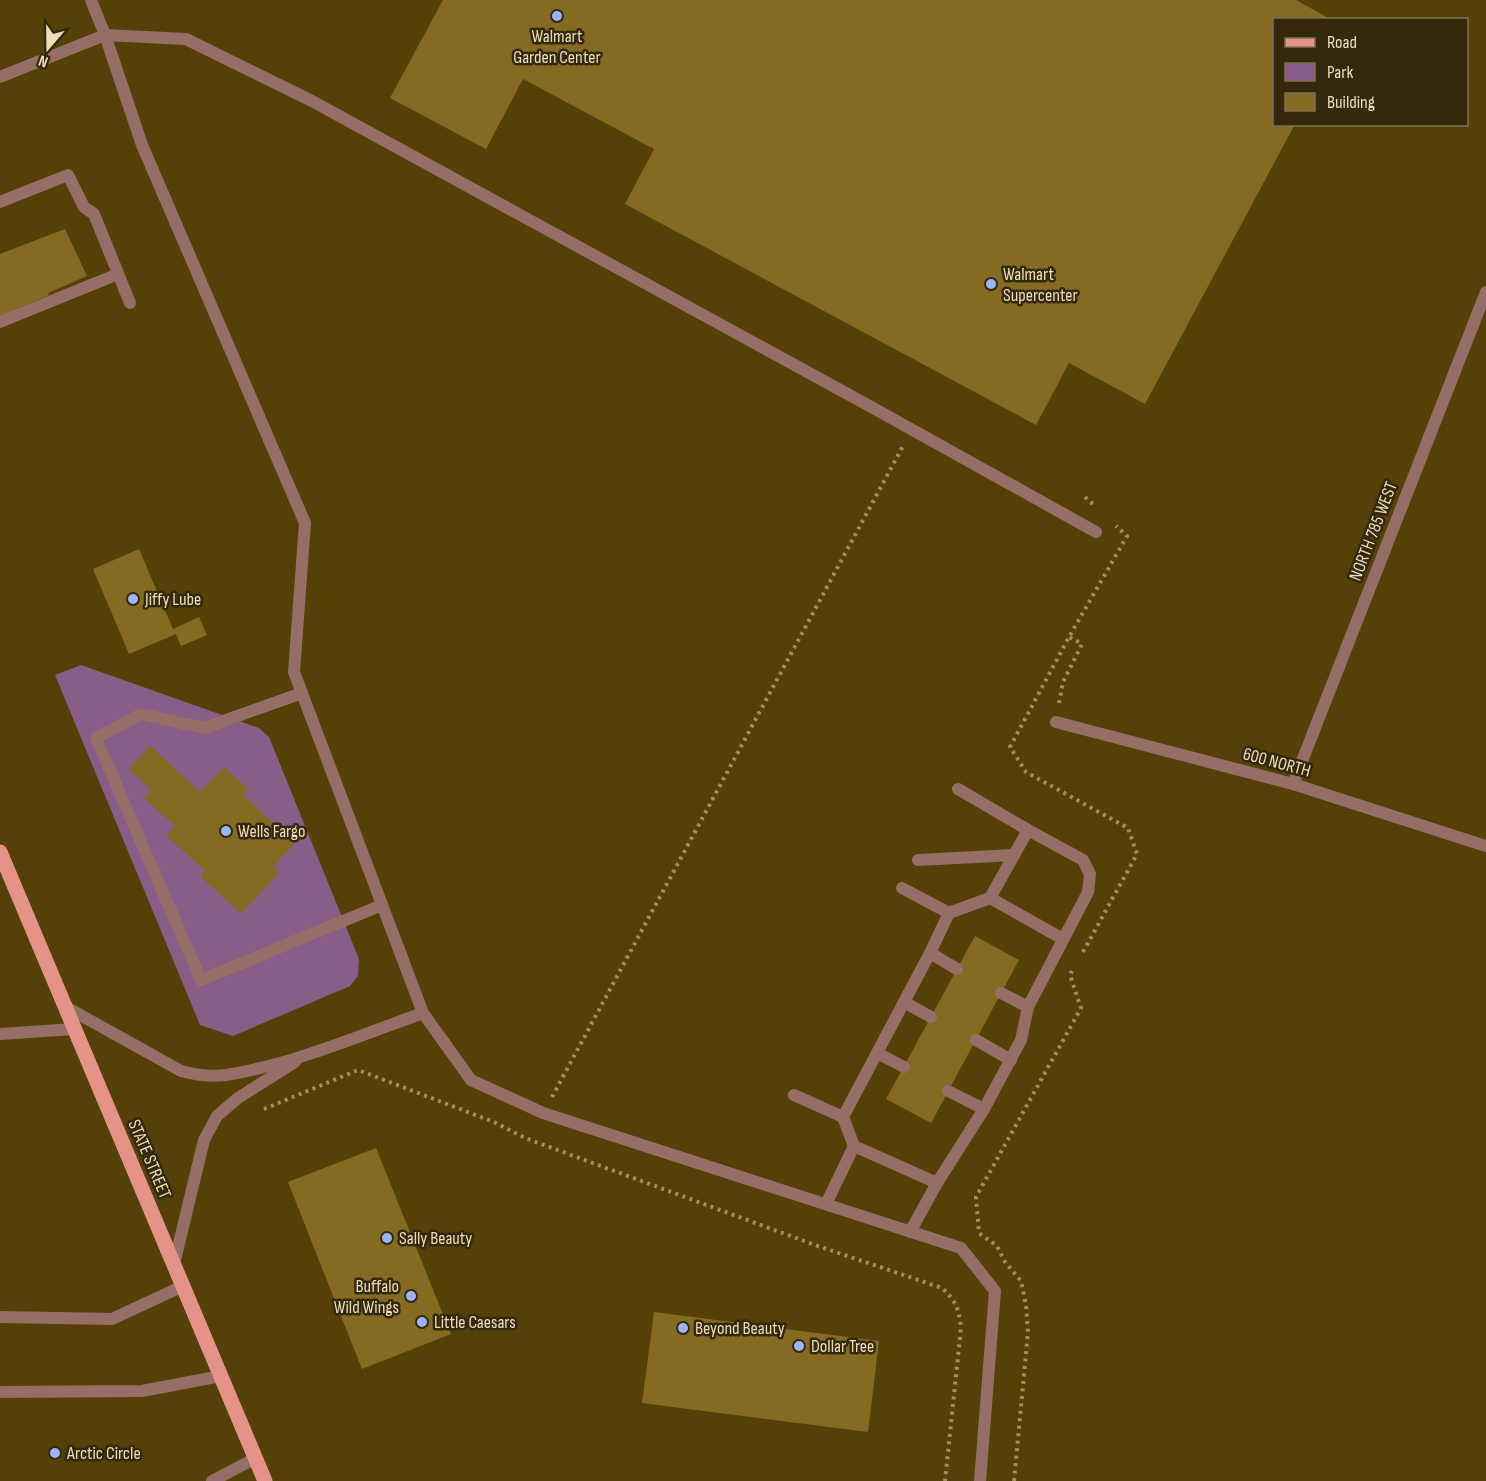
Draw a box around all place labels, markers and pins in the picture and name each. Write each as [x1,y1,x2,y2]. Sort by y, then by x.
marker: Walmart Garden Center [550,9,564,23]
place label: Walmart Garden Center [513,26,601,68]
place label: Walmart Supercenter [1003,264,1078,306]
marker: Walmart Supercenter [984,277,998,291]
place label: Jiffy Lube [144,589,201,610]
marker: Jiffy Lube [126,592,140,606]
place label: Wells Fargo [238,821,305,842]
marker: Wells Fargo [219,824,233,838]
place label: Sally Beauty [399,1228,472,1249]
marker: Sally Beauty [380,1231,394,1245]
place label: Buffalo Wild Wings [334,1276,399,1318]
marker: Buffalo Wild Wings [404,1289,418,1303]
place label: Little Caesars [434,1312,516,1333]
marker: Little Caesars [415,1315,429,1329]
place label: Beyond Beauty [695,1318,785,1339]
marker: Beyond Beauty [676,1321,690,1335]
place label: Dollar Tree [811,1336,874,1357]
marker: Dollar Tree [792,1339,806,1353]
place label: Arctic Circle [66,1443,141,1464]
marker: Arctic Circle [48,1446,62,1460]

